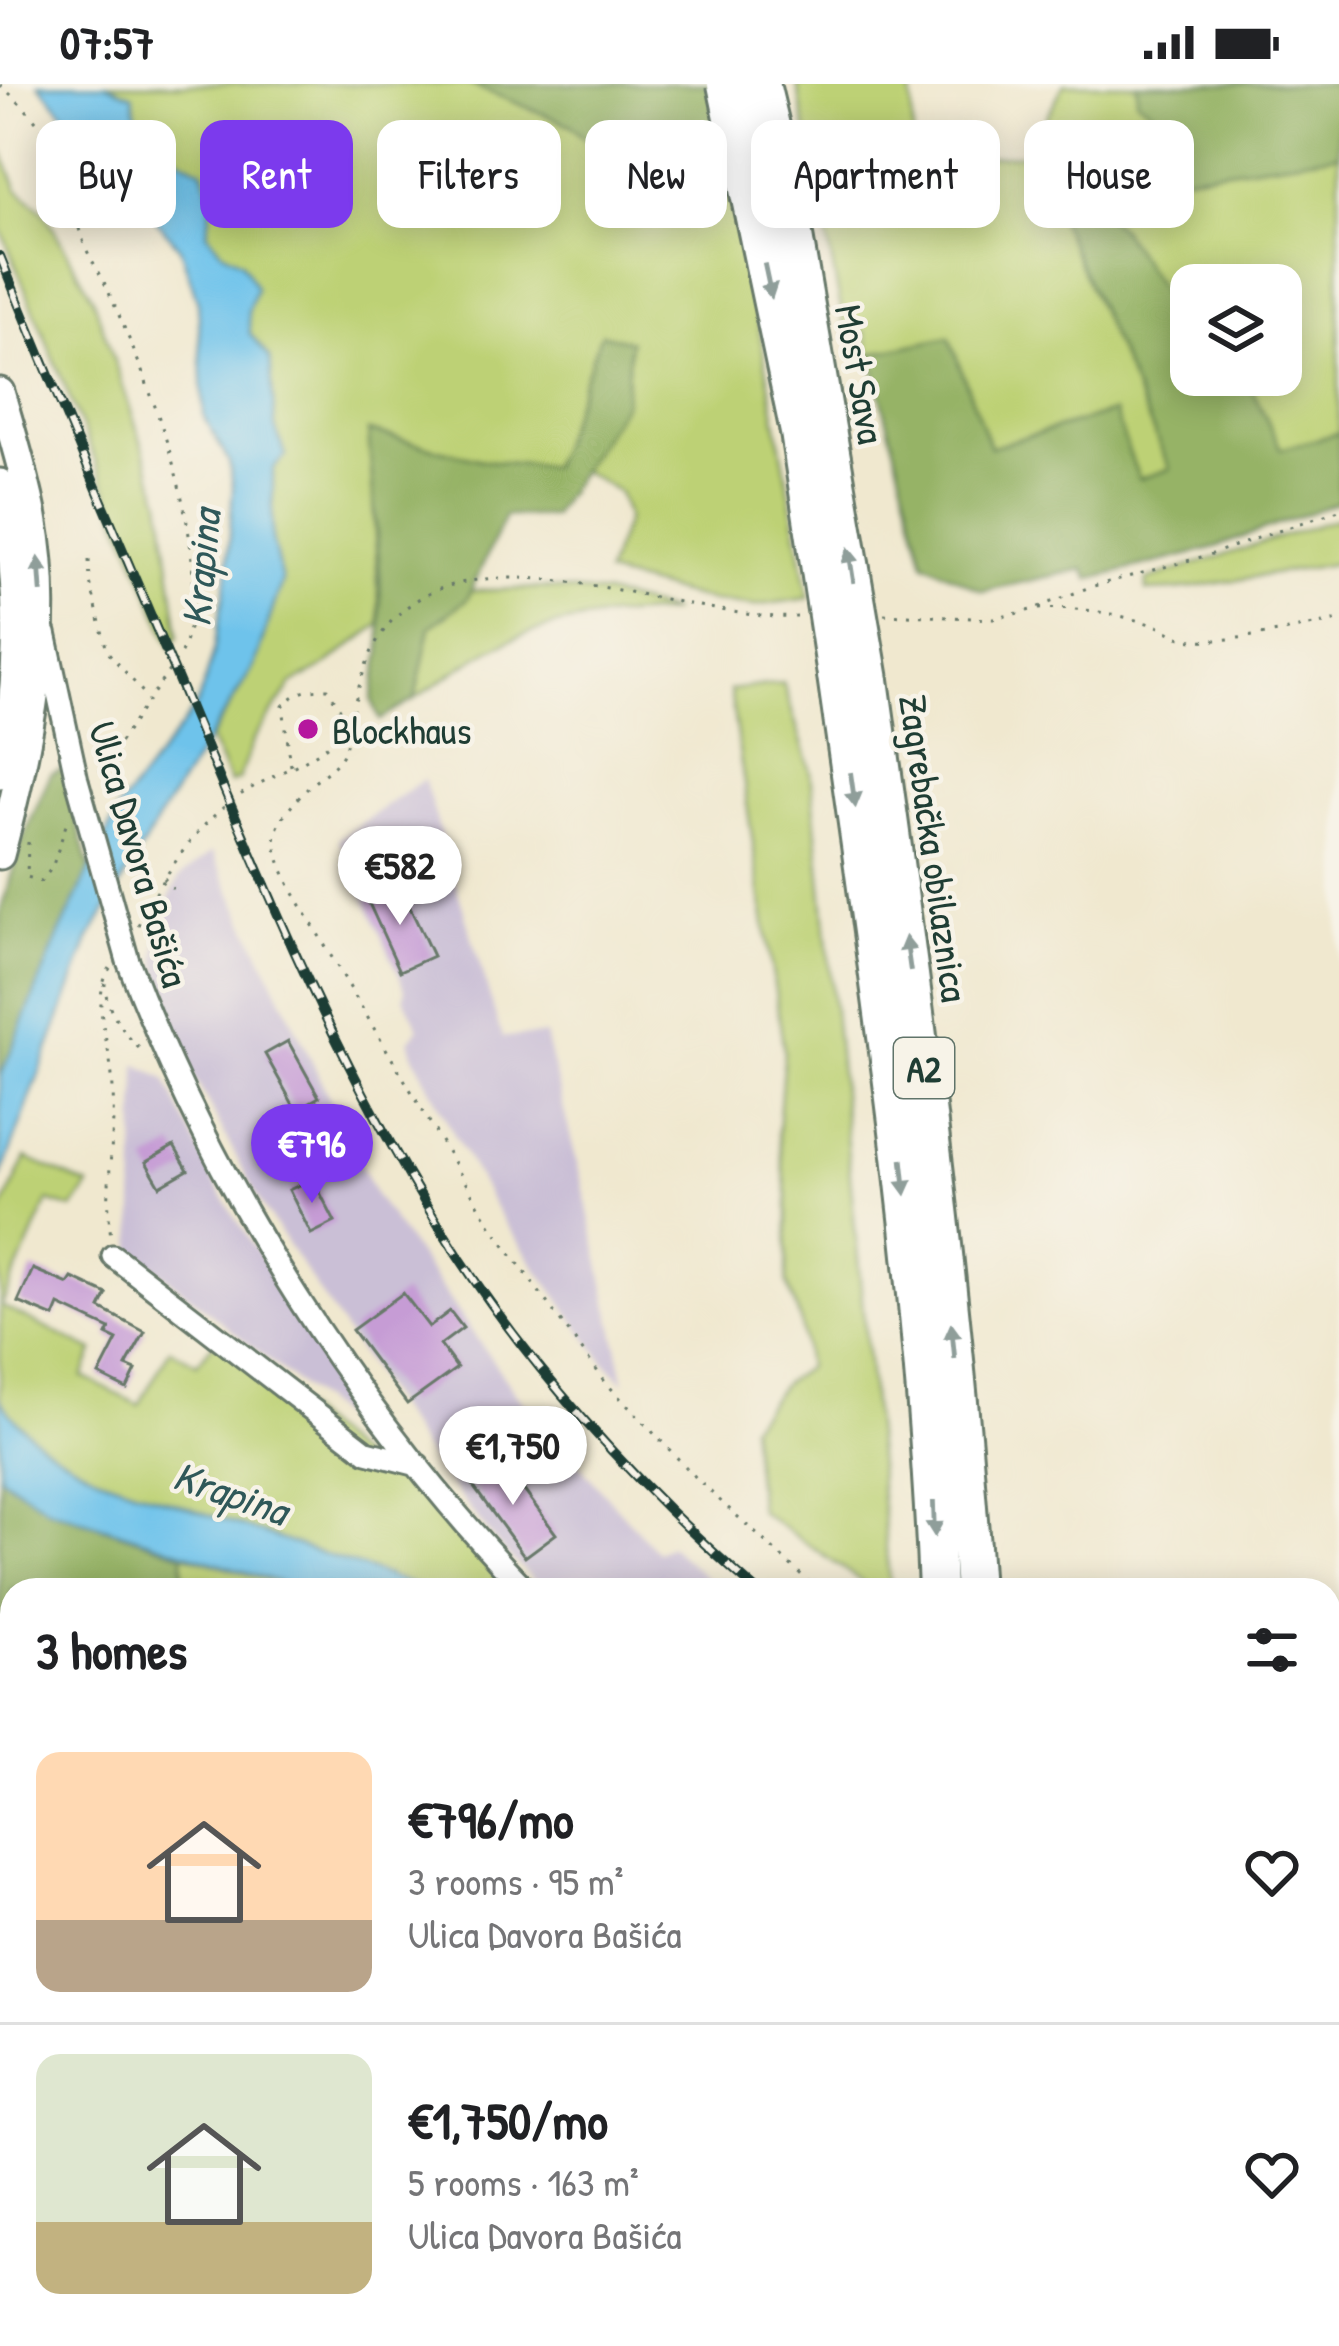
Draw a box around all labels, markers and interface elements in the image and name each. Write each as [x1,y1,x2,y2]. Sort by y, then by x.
text: 07:57 [60,12,154,73]
chip: Buy [36,120,176,228]
chip: Rent [200,120,353,228]
chip: Filters [377,120,561,228]
chip: New [585,120,727,228]
chip: Apartment [751,120,1000,228]
chip: House [1024,120,1194,228]
one-way arrow [759,262,778,300]
map controls [1170,264,1302,396]
button: layers [1170,264,1302,396]
street label: Most Sava [823,300,899,448]
water label: Krapina [166,503,235,629]
one-way arrow [841,545,859,583]
one-way arrow [30,556,49,593]
street label: Zagrebačka obilaznica [887,691,983,1005]
place label: Blockhaus [332,703,471,756]
street label: Ulica Davora Bašića [77,715,203,993]
marker: Blockhaus [295,716,321,742]
one-way arrow [844,772,863,810]
pin: €582 [329,826,471,928]
text: €582 [365,838,435,891]
one-way arrow [898,934,917,972]
road number: A2 [894,1038,954,1098]
pin: €796 [241,1104,383,1206]
text: €796 [278,1116,346,1169]
one-way arrow [895,1159,914,1196]
one-way arrow [943,1322,962,1359]
pin: €1,750 [415,1406,611,1508]
text: €1,750 [466,1418,560,1471]
water label: Krapina [166,1446,300,1540]
one-way arrow [925,1501,944,1539]
text: 3 homes [36,1616,187,1685]
icon: filters [1239,1617,1305,1683]
text: €796/mo [408,1785,574,1854]
icon: home [132,1800,276,1944]
icon: heart [1239,1839,1305,1905]
text: 3 rooms · 95 m² [408,1854,623,1907]
text: Ulica Davora Bašića [408,1907,682,1960]
text: €1,750/mo [408,2086,608,2155]
icon: home [132,2102,276,2246]
icon: heart [1239,2141,1305,2207]
text: 5 rooms · 163 m² [408,2155,639,2208]
text: Ulica Davora Bašića [408,2208,682,2261]

